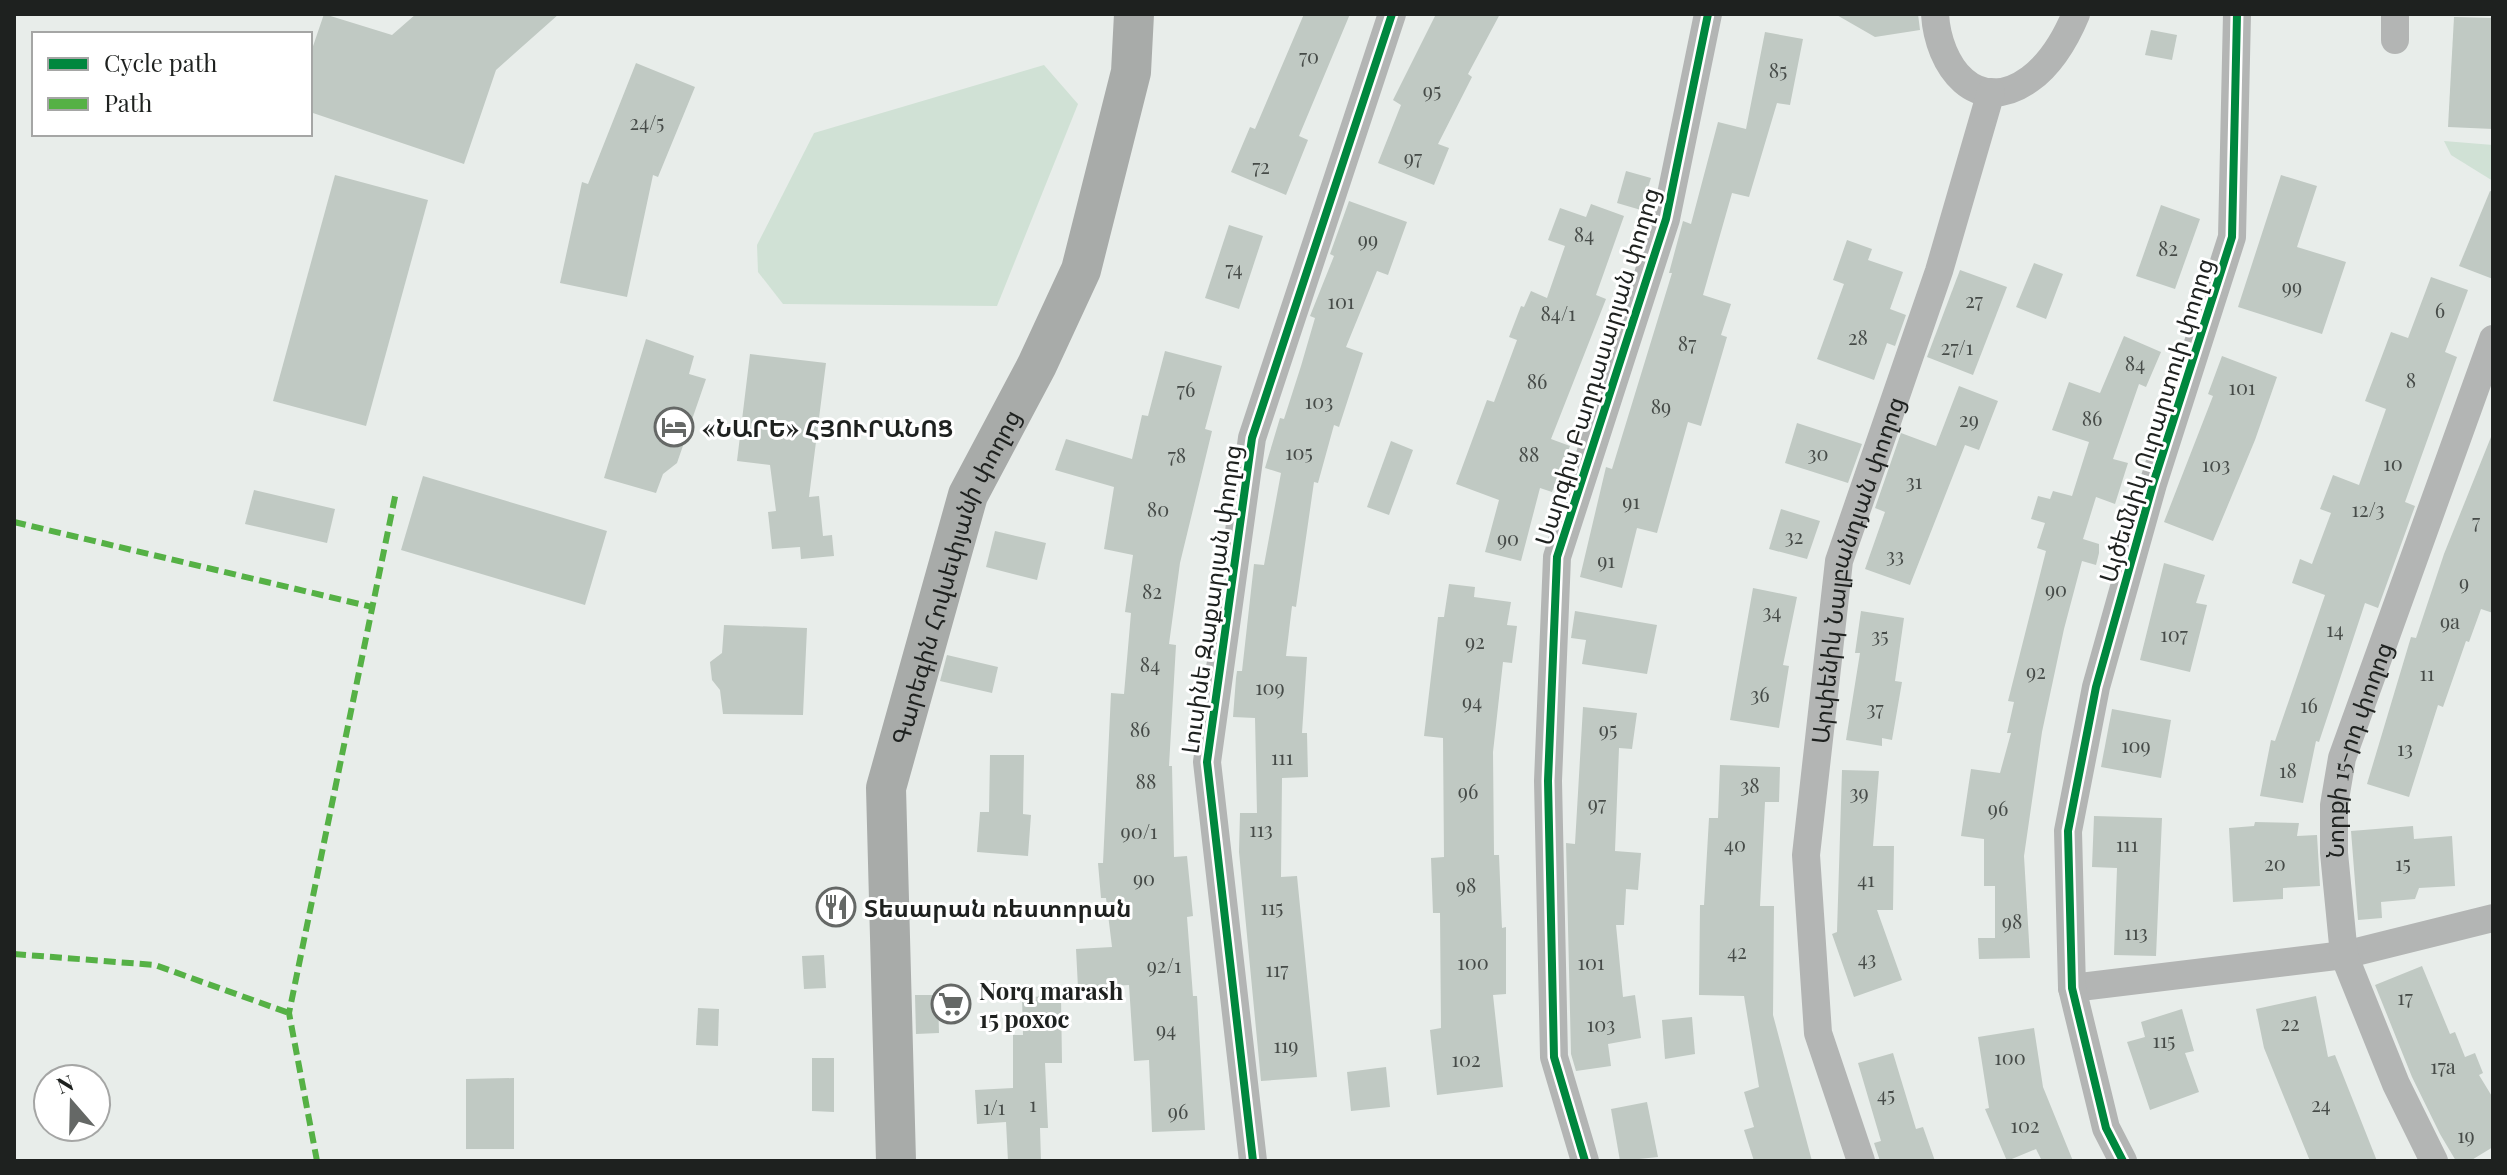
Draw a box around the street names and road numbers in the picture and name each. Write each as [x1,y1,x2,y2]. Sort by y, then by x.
street label: Սարգիս Բաղդասարյան փողոց [1526,183,1666,549]
street label: Այծեմնիկ Ուրարտուի փողոց [2090,254,2220,586]
street label: Արփենիկ Նալբանդյան փողոց [1803,392,1911,746]
street label: Գարեգին Հովսեփյանի փողոց [883,403,1027,748]
street label: Լուսինե Զաքարյան փողոց [1172,442,1248,756]
street label: Նորքի 15-րդ փողոց [2324,639,2402,863]

